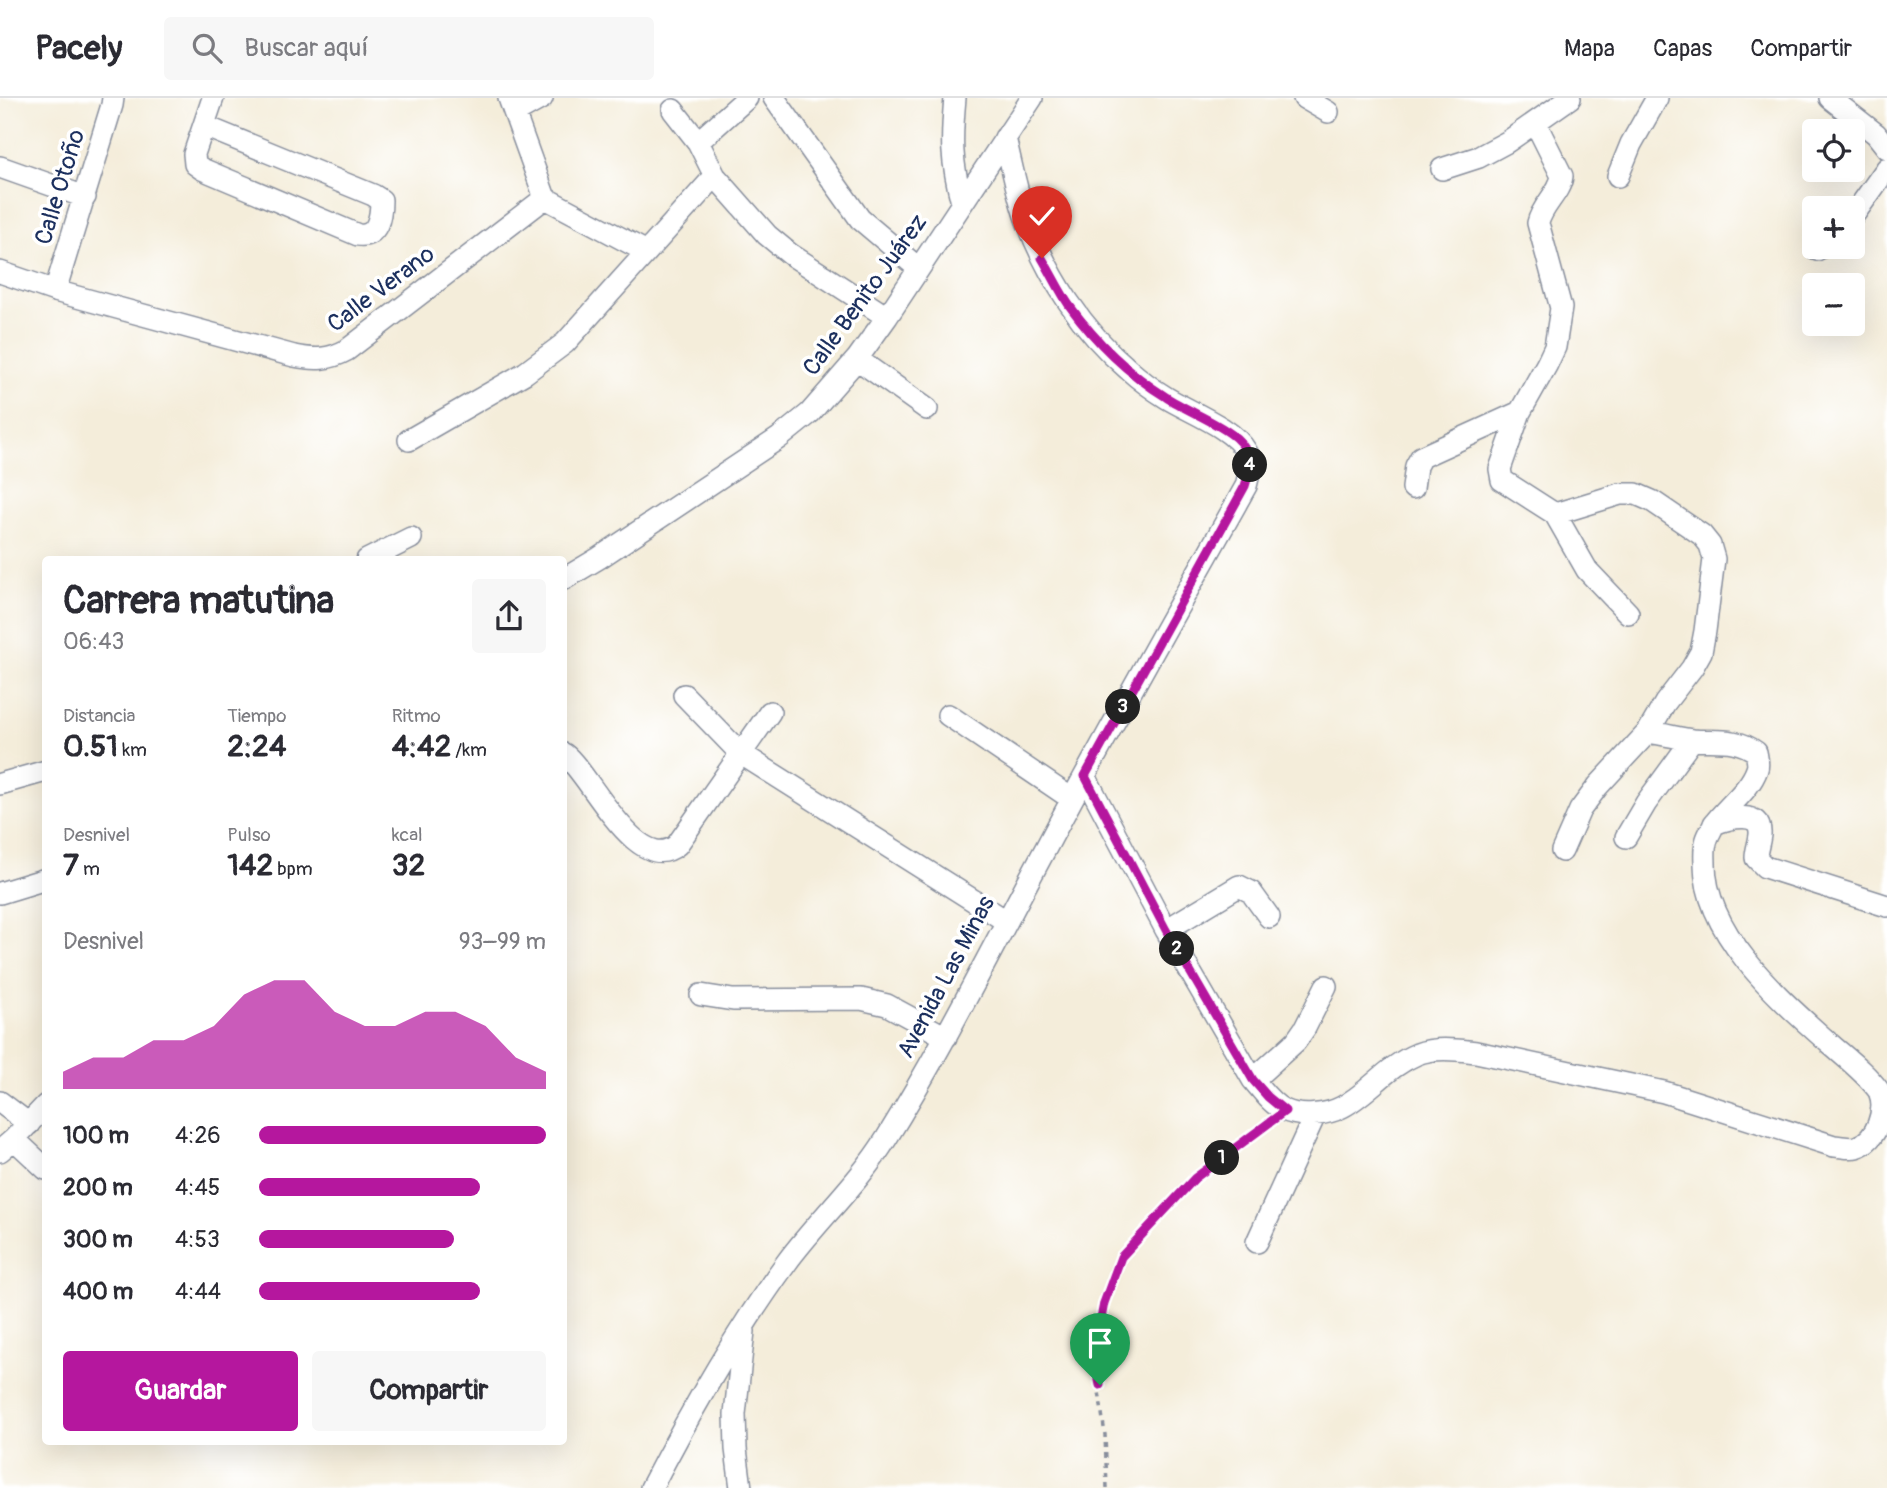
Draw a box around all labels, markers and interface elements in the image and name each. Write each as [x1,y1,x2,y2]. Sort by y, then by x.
search box [164,17,654,80]
text: Pacely [35,28,122,69]
icon: search [188,29,226,67]
text: Buscar aquí [244,32,369,64]
text: Mapa [1564,34,1615,63]
text: Capas [1653,34,1712,63]
text: Compartir [1750,34,1852,63]
map controls [1802,119,1865,336]
button: locate [1802,119,1865,182]
street label: Calle Otoño [29,126,91,248]
pin [1012,186,1072,258]
button: + [1802,196,1865,259]
icon: check [1023,197,1061,235]
street label: Calle Benito Juárez [797,209,933,381]
street label: Calle Verano [322,239,440,339]
button: − [1802,273,1865,336]
pin: 4 [1232,448,1268,482]
text: 4 [1244,452,1255,476]
text: Carrera matutina [63,577,334,625]
button: share [472,579,546,653]
text: 06:43 [63,627,124,656]
pin: 3 [1106,690,1140,724]
text: 3 [1117,694,1128,718]
text: Distancia [63,704,135,728]
text: Tiempo [227,704,286,728]
text: Ritmo [392,704,441,728]
text: 0.51 [63,728,118,765]
text: 2:24 [227,728,286,765]
text: 4:42 [392,728,451,765]
text: km [118,738,147,762]
text: /km [451,738,487,762]
text: Desnivel [63,823,130,847]
text: Pulso [227,823,271,847]
text: kcal [392,823,423,847]
text: 7 [63,847,79,884]
text: 142 [227,847,273,884]
text: 32 [392,847,425,884]
text: m [79,857,100,881]
text: bpm [273,857,313,881]
street label: Avenida Las Minas [891,891,1001,1063]
text: Desnivel [63,927,144,956]
text: 93–99 m [459,927,546,956]
pin: 2 [1160,932,1194,966]
text: 2 [1171,936,1182,960]
text: 100 m [63,1121,129,1150]
text: 4:26 [175,1121,221,1150]
pin: 1 [1204,1140,1240,1176]
text: 1 [1218,1145,1225,1169]
text: 200 m [63,1173,133,1202]
text: 4:45 [175,1173,220,1202]
text: 300 m [63,1225,133,1254]
text: 4:53 [175,1225,220,1254]
text: 400 m [63,1277,133,1306]
text: 4:44 [175,1277,221,1306]
pin [1070,1313,1130,1385]
icon: arrive [1081,1324,1119,1362]
button: Guardar [63,1351,298,1431]
button: Compartir [312,1351,546,1431]

